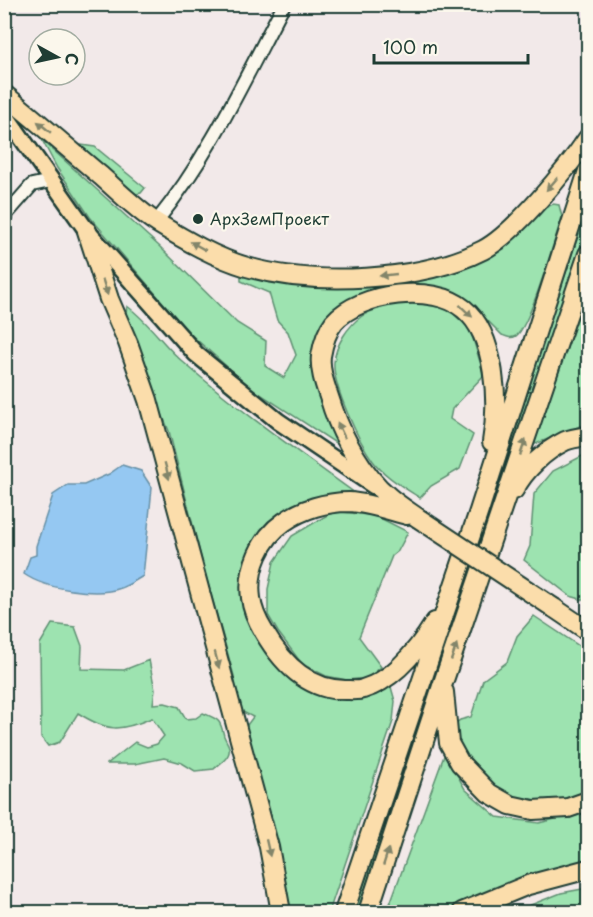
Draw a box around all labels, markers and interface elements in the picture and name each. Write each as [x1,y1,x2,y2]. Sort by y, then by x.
north arrow [27,27,87,87]
scale bar [374,27,528,65]
text: 100 m [383,33,438,60]
text: С [60,52,86,67]
one-way arrow [36,121,52,134]
one-way arrow [546,176,559,191]
place label: АрхЗемПроект [210,206,329,230]
marker: АрхЗемПроект [191,212,205,226]
one-way arrow [189,241,206,251]
one-way arrow [378,270,397,280]
one-way arrow [101,278,110,296]
one-way arrow [458,304,472,318]
one-way arrow [337,421,346,438]
one-way arrow [519,438,528,456]
one-way arrow [163,462,172,480]
one-way arrow [449,643,459,661]
one-way arrow [213,651,222,669]
one-way arrow [264,838,274,857]
one-way arrow [382,848,392,866]

